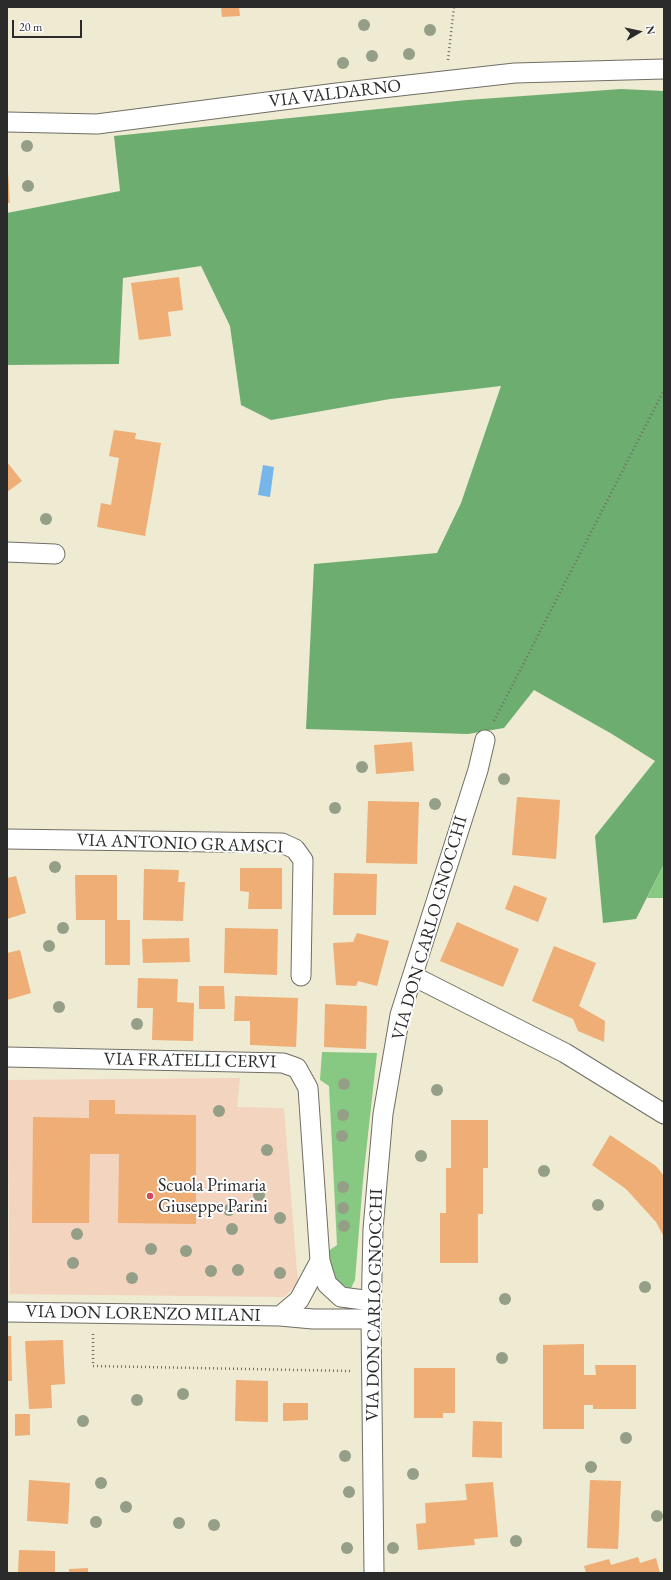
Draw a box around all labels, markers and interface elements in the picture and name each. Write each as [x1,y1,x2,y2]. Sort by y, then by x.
scale bar [14,12,84,38]
north arrow [619,12,659,52]
text: 20 m [19,19,42,35]
text: N [643,25,658,36]
street label: VIA VALDARNO [268,75,402,113]
street label: VIA DON CARLO GNOCCHI [388,813,472,1043]
street label: VIA ANTONIO GRAMSCI [76,830,284,858]
street label: VIA FRATELLI CERVI [103,1049,277,1073]
place label: Scuola Primaria Giuseppe Parini [158,1175,268,1218]
street label: VIA DON CARLO GNOCCHI [362,1188,388,1422]
marker: Scuola Primaria Giuseppe Parini [145,1191,155,1201]
street label: VIA DON LORENZO MILANI [25,1301,261,1327]

